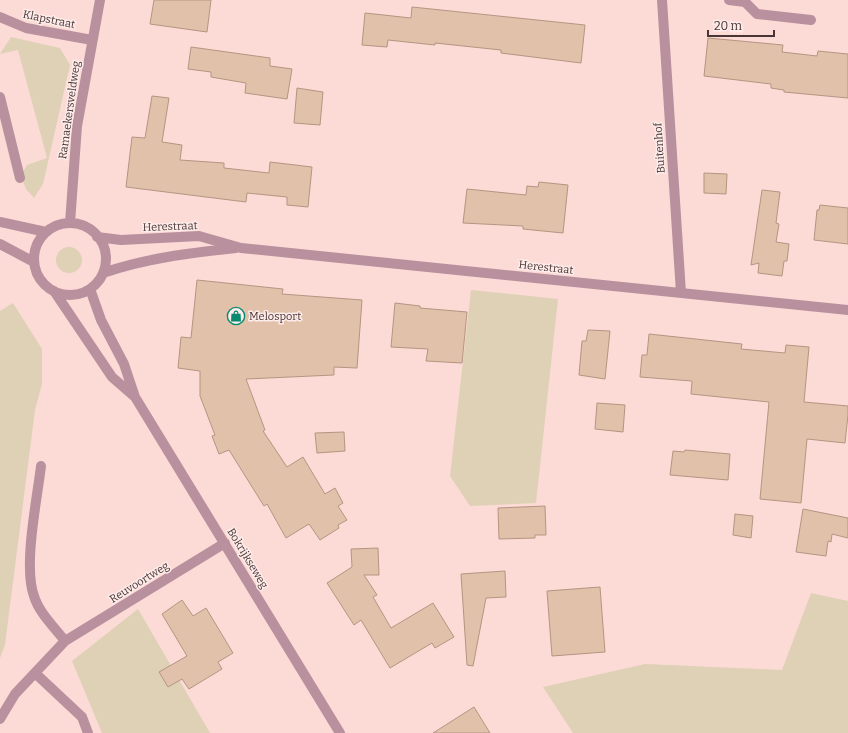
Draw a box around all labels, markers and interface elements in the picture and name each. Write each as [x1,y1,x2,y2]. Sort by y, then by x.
street label: Klapstraat [22,8,76,31]
scale bar [708,12,774,38]
text: 20 m [714,19,743,33]
street label: Ramaekersveldweg [56,60,83,160]
street label: Buitenhof [651,121,668,174]
street label: Herestraat [142,219,198,234]
street label: Herestraat [518,258,574,277]
shop icon: Melosport [226,306,246,326]
place label: Melosport [249,310,301,323]
street label: Bokrijkseweg [224,526,271,591]
street label: Reuvoortweg [107,559,171,606]

